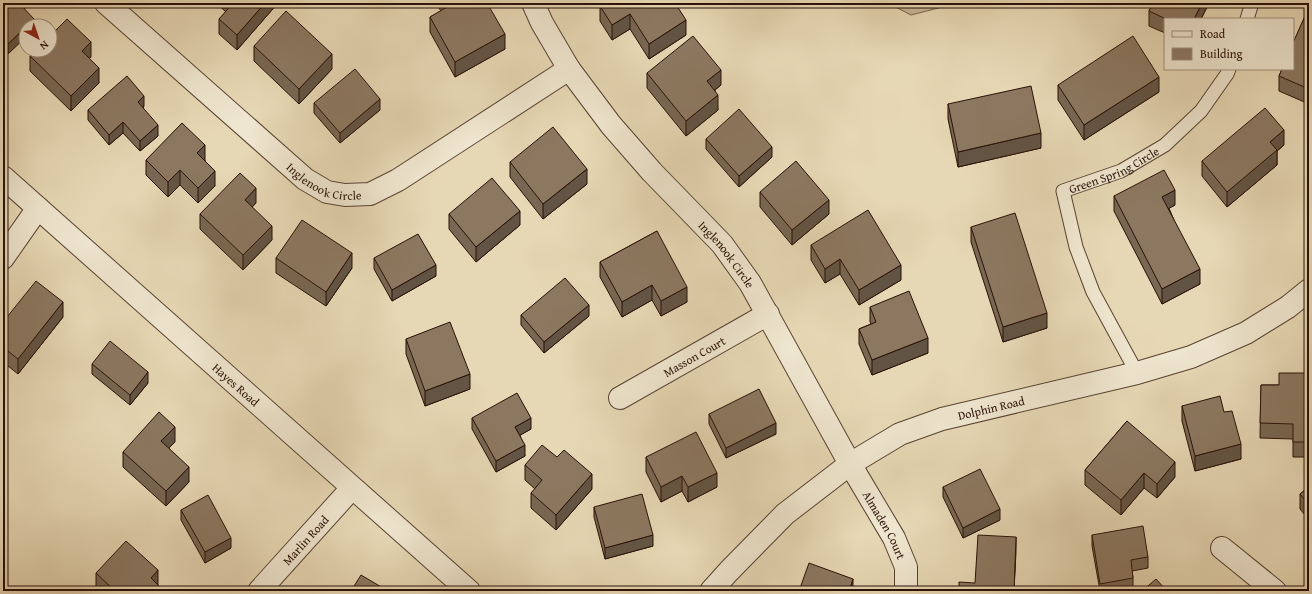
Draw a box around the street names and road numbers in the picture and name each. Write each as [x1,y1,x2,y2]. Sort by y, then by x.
street label: Green Spring Circle [1066,142,1162,197]
street label: Inglenook Circle [283,158,362,204]
street label: Inglenook Circle [695,217,760,291]
street label: Masson Court [660,331,729,380]
street label: Hayes Road [209,359,264,410]
street label: Dolphin Road [956,391,1027,424]
street label: Almaden Court [859,487,911,562]
street label: Marlin Road [278,511,333,568]

